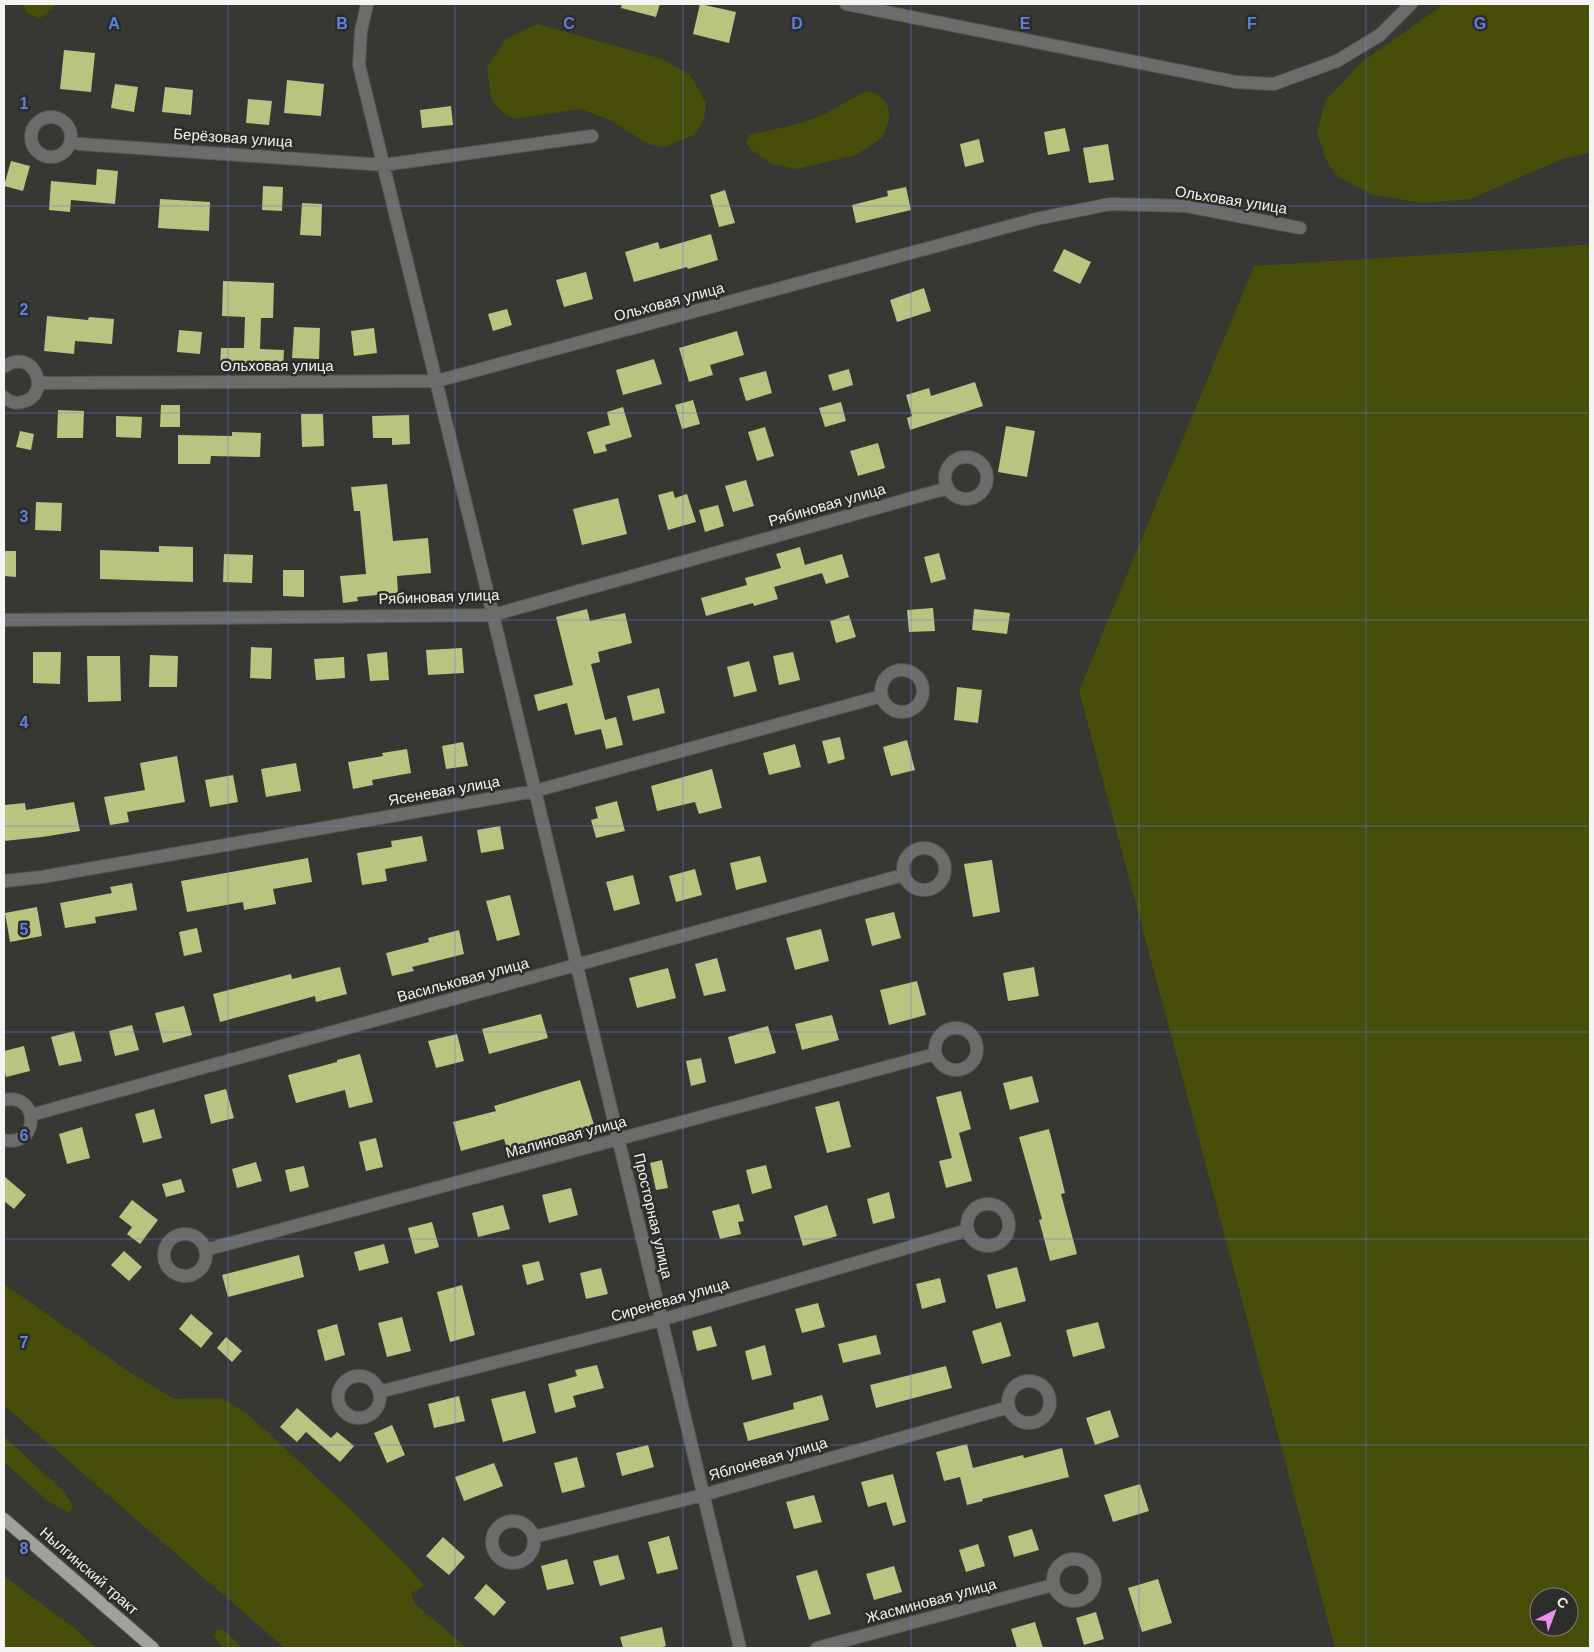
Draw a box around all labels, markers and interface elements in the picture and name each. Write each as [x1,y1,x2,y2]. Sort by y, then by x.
text: A [108,15,120,32]
text: B [336,15,348,32]
text: C [563,15,575,32]
text: D [791,15,803,32]
text: E [1020,15,1031,32]
text: F [1247,15,1257,32]
text: G [1474,15,1486,32]
text: 1 [20,95,29,112]
street label: Берёзовая улица [173,125,294,150]
street label: Ольховая улица [1174,182,1289,217]
street label: Ольховая улица [612,278,726,324]
text: 2 [20,301,29,318]
street label: Ольховая улица [220,357,334,374]
street label: Рябиновая улица [766,480,888,529]
text: 3 [20,508,29,525]
street label: Рябиновая улица [378,586,500,607]
text: 4 [20,714,29,731]
street label: Ясеневая улица [387,772,502,809]
text: 5 [20,921,29,938]
street label: Васильковая улица [395,954,531,1005]
street label: Малиновая улица [504,1112,629,1161]
text: 6 [20,1127,29,1144]
street label: Просторная улица [631,1151,676,1281]
street label: Сиреневая улица [609,1274,732,1325]
text: 7 [20,1334,29,1351]
street label: Яблоневая улица [707,1433,830,1484]
street label: Нылгинский тракт [37,1523,142,1618]
text: 8 [20,1540,29,1557]
street label: Жасминовая улица [864,1575,999,1626]
north arrow [1529,1587,1579,1637]
text: С [1554,1593,1572,1612]

